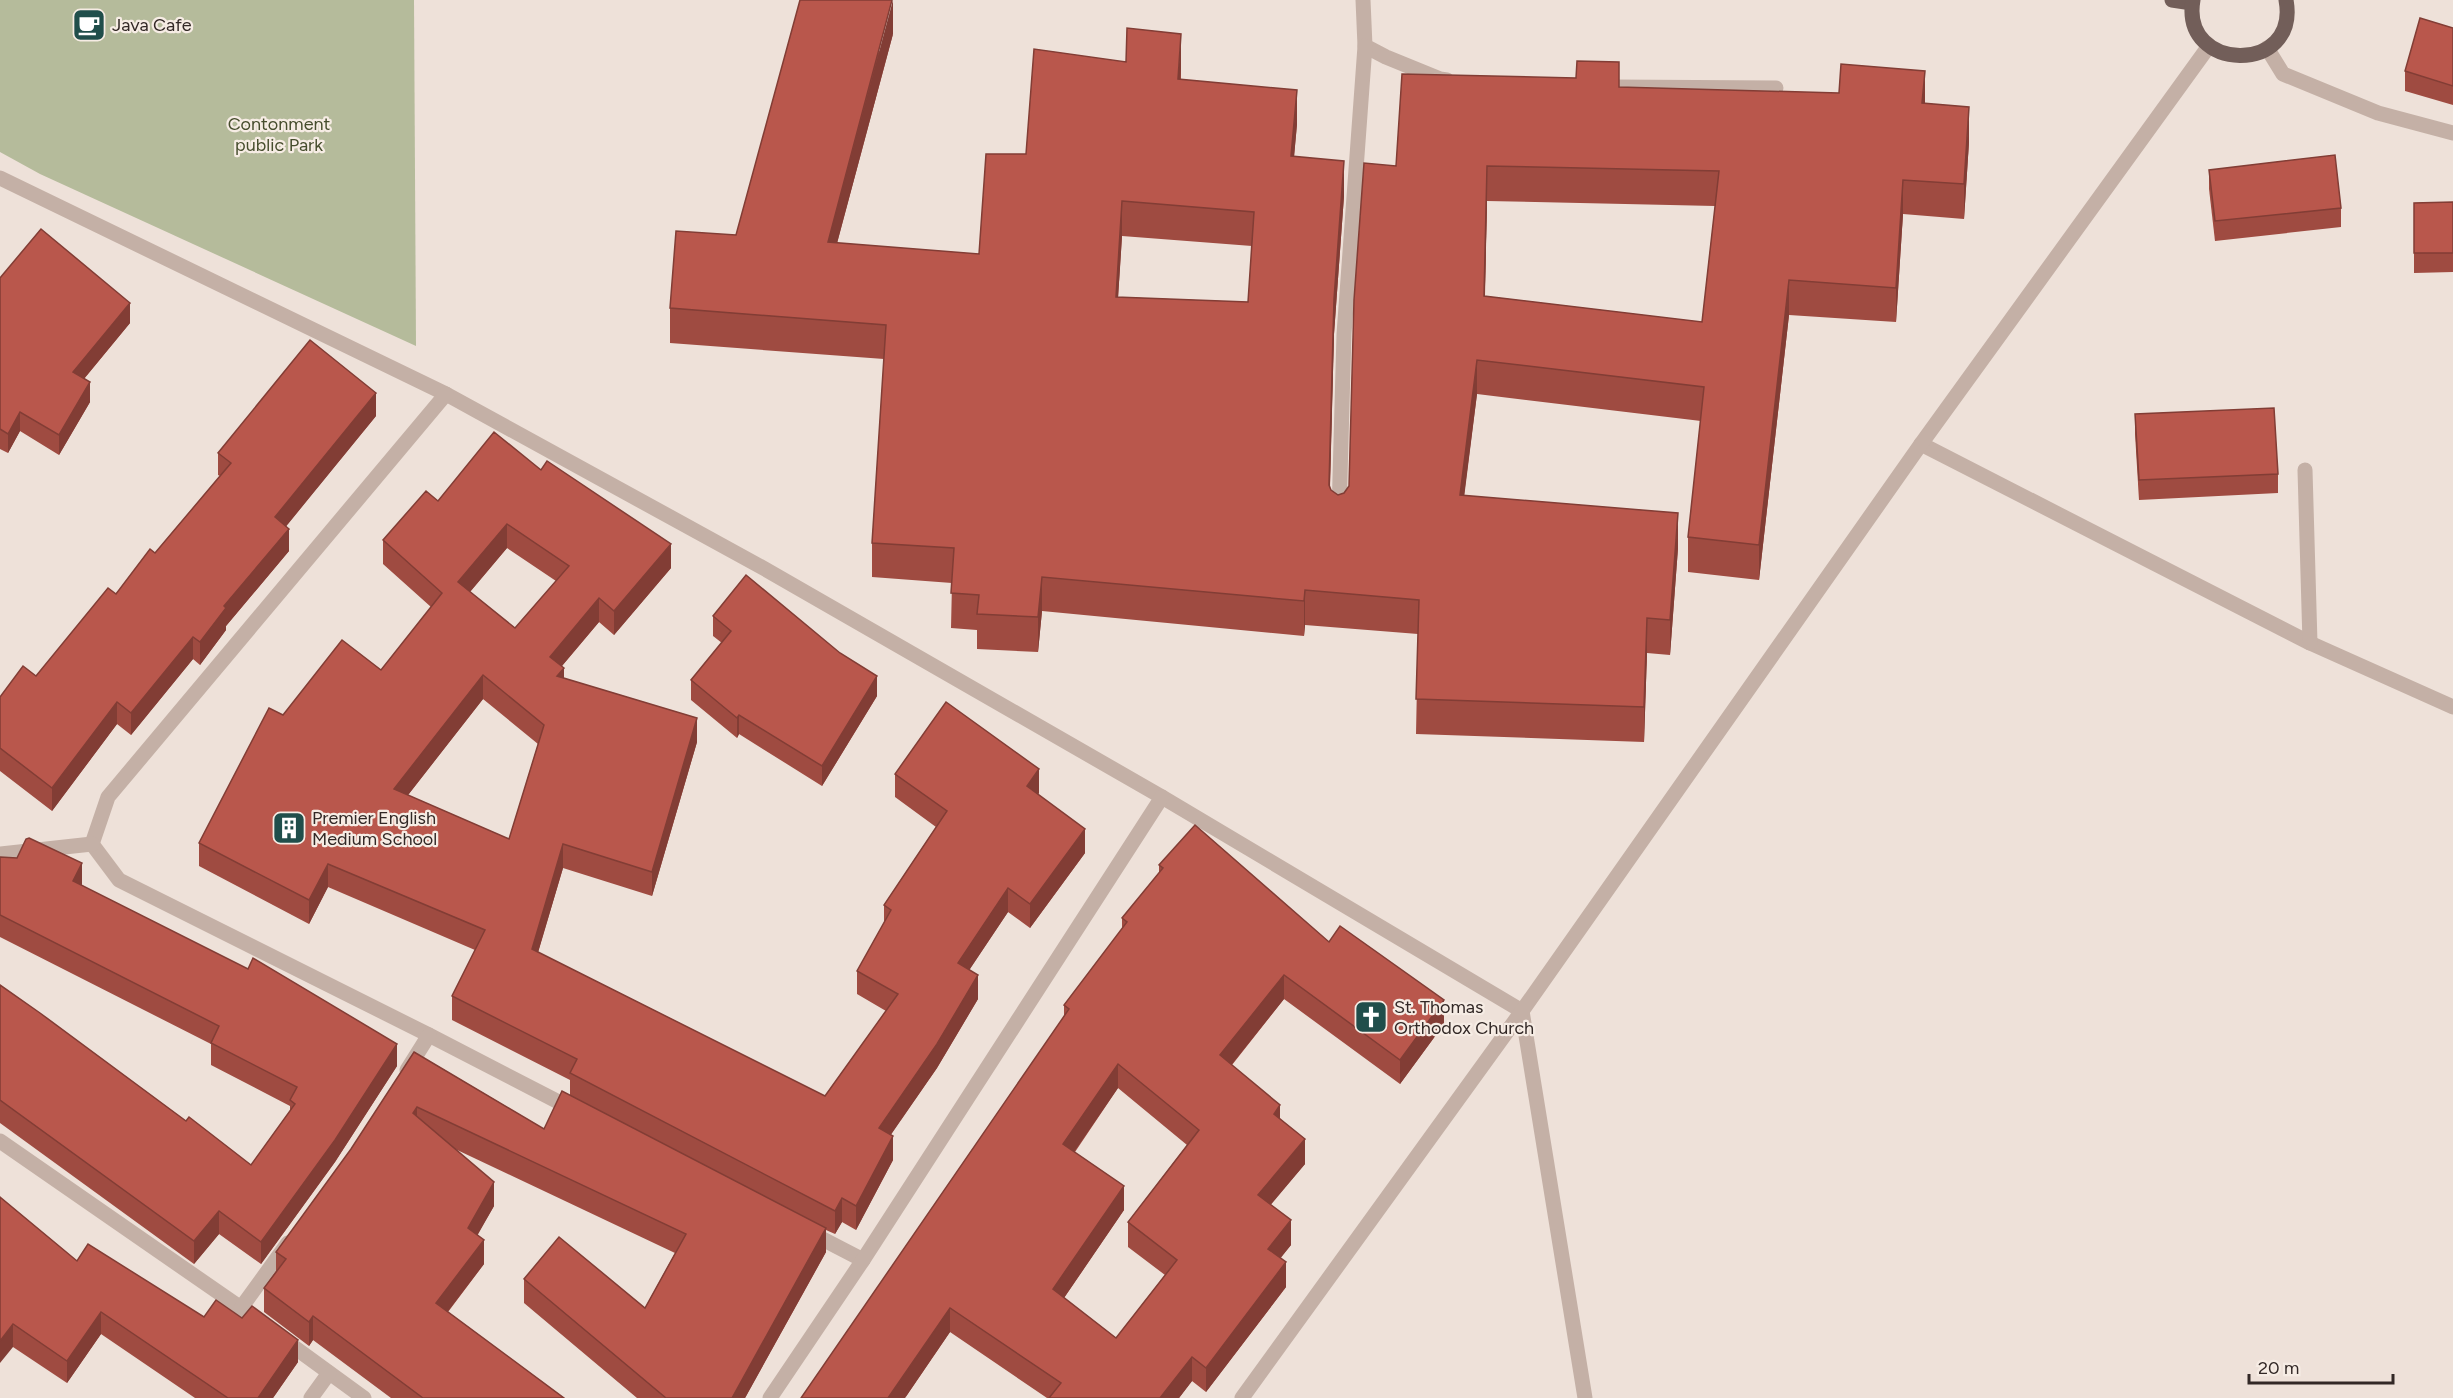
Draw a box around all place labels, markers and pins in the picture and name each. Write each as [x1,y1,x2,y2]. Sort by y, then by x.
cafe icon: Java Cafe [71,7,107,43]
place label: Java Cafe [112,14,192,36]
place label: Premier English Medium School [312,807,437,850]
building icon: Premier English Medium School [271,810,307,846]
place label: St. Thomas Orthodox Church [1394,996,1534,1039]
church icon: St. Thomas Orthodox Church [1353,999,1389,1035]

